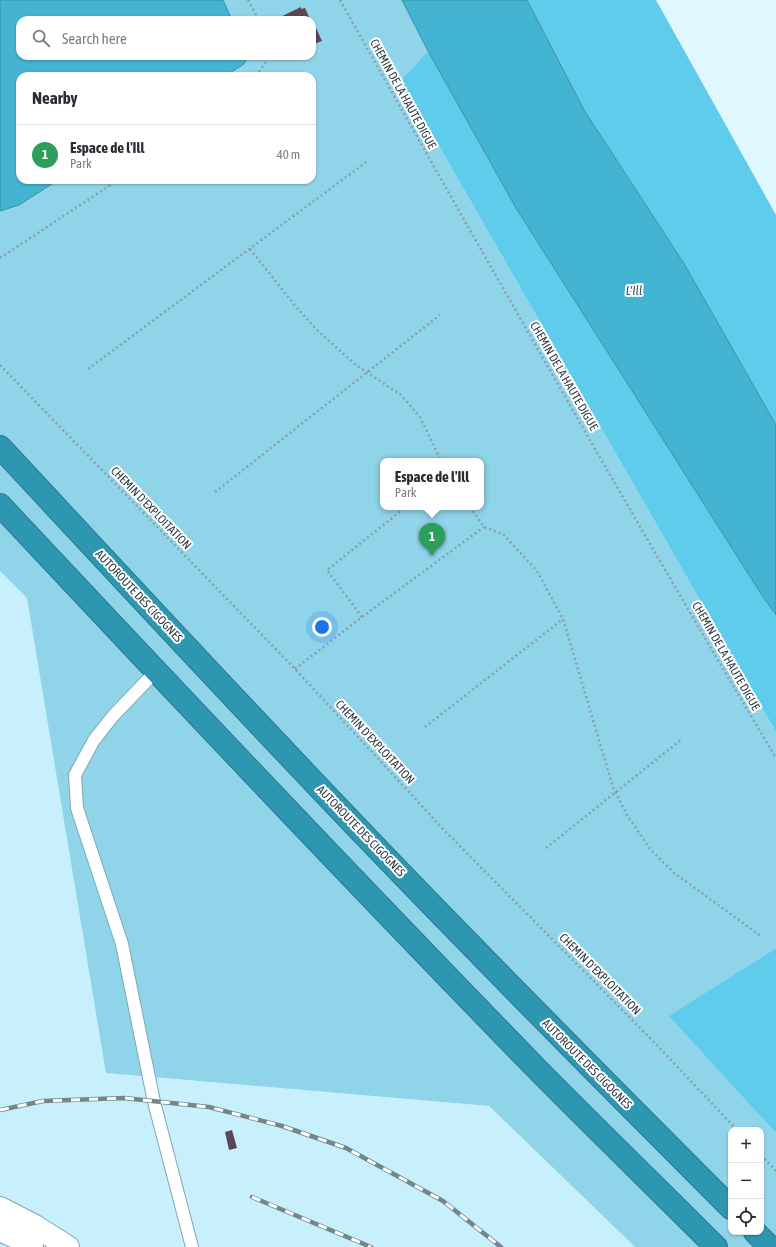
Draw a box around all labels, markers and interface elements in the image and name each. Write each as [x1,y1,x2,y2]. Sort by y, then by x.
search box [16,16,316,60]
icon: search [30,27,52,49]
text: Search here [62,30,127,47]
street label: CHEMIN DE LA HAUTE DIGUE [367,37,439,151]
text: Nearby [32,88,78,108]
text: Espace de l'Ill [70,139,144,156]
text: 1 [42,147,48,162]
text: 40 m [277,147,300,162]
text: Park [70,156,92,171]
water label: L'Ill [626,283,642,298]
street label: CHEMIN DE LA HAUTE DIGUE [527,319,601,433]
popup [380,458,484,510]
street label: CHEMIN D'EXPLOITATION [108,464,194,552]
text: Espace de l'Ill [395,468,469,485]
text: Park [395,485,417,500]
pin: 1 [419,523,445,556]
street label: AUTOROUTE DES CIGOGNES [93,547,185,645]
street label: CHEMIN DE LA HAUTE DIGUE [689,599,763,713]
your location [312,617,332,637]
street label: CHEMIN D'EXPLOITATION [333,697,417,787]
street label: AUTOROUTE DES CIGOGNES [314,783,408,879]
street label: CHEMIN D'EXPLOITATION [556,930,644,1018]
street label: AUTOROUTE DES CIGOGNES [539,1016,635,1112]
map controls [728,1127,764,1235]
button: + [728,1127,764,1163]
button: − [728,1163,764,1199]
button: locate [728,1199,764,1235]

